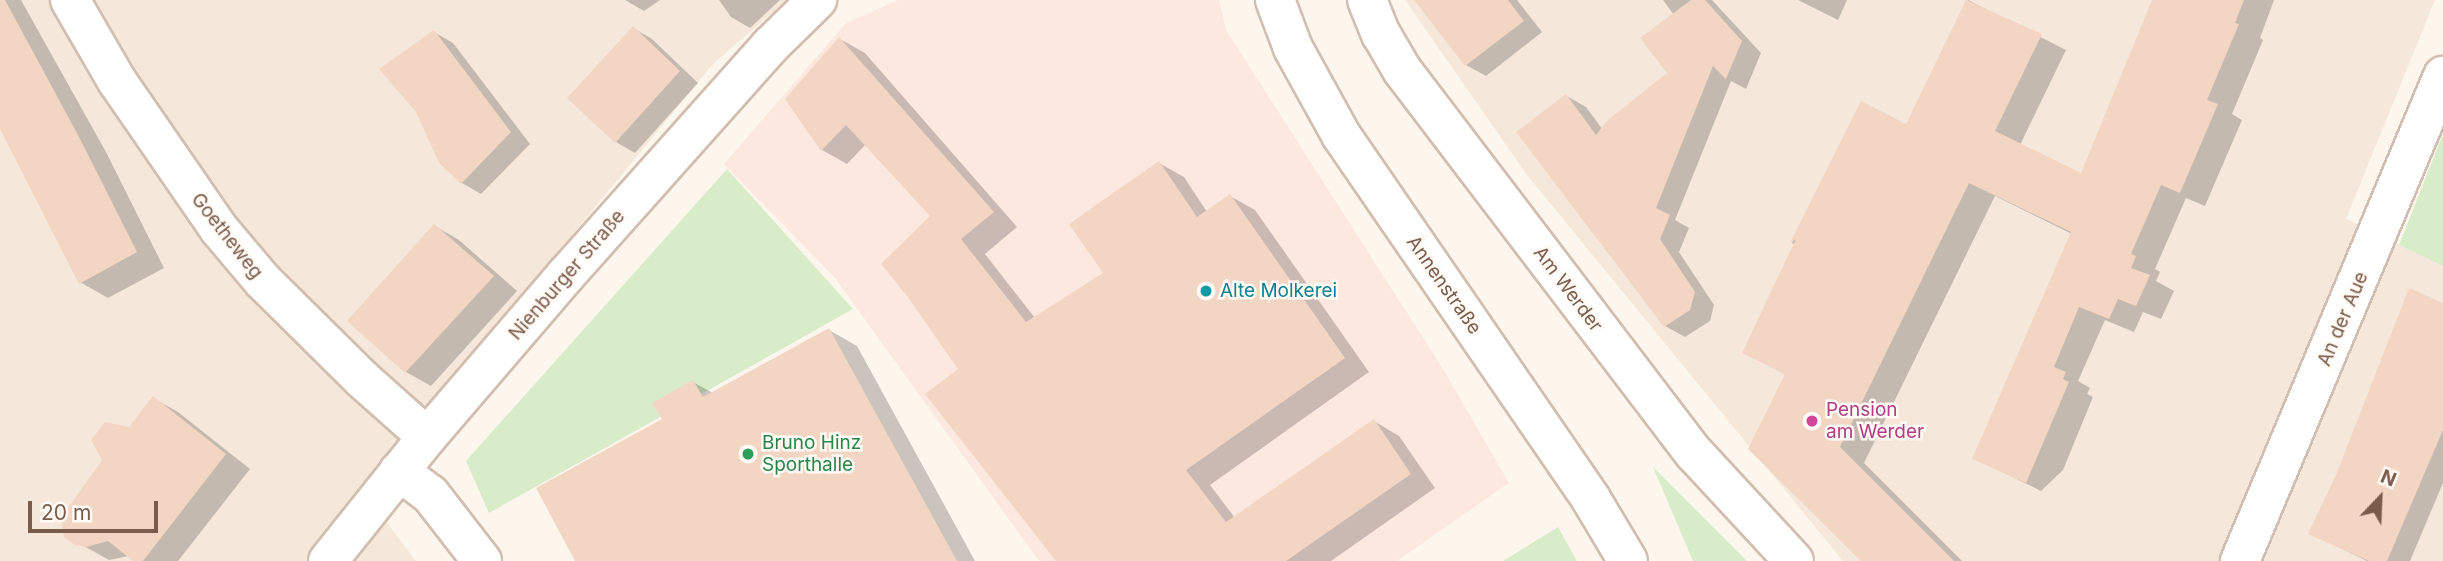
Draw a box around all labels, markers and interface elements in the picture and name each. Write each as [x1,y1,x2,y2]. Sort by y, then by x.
street label: Goetheweg [186,188,268,284]
street label: Nienburger Straße [504,205,630,345]
street label: Annenstraße [1402,231,1486,339]
street label: Am Werder [1529,242,1607,336]
street label: An der Aue [2313,268,2373,370]
place label: Alte Molkerei [1220,280,1337,302]
marker: Alte Molkerei [1198,283,1214,299]
place label: Pension am Werder [1826,399,1924,443]
marker: Pension am Werder [1804,413,1820,429]
place label: Bruno Hinz Sporthalle [762,432,861,476]
marker: Bruno Hinz Sporthalle [740,446,756,462]
north arrow [2345,463,2415,533]
text: N [2377,465,2400,492]
scale bar [32,488,161,532]
text: 20 m [41,500,91,525]

